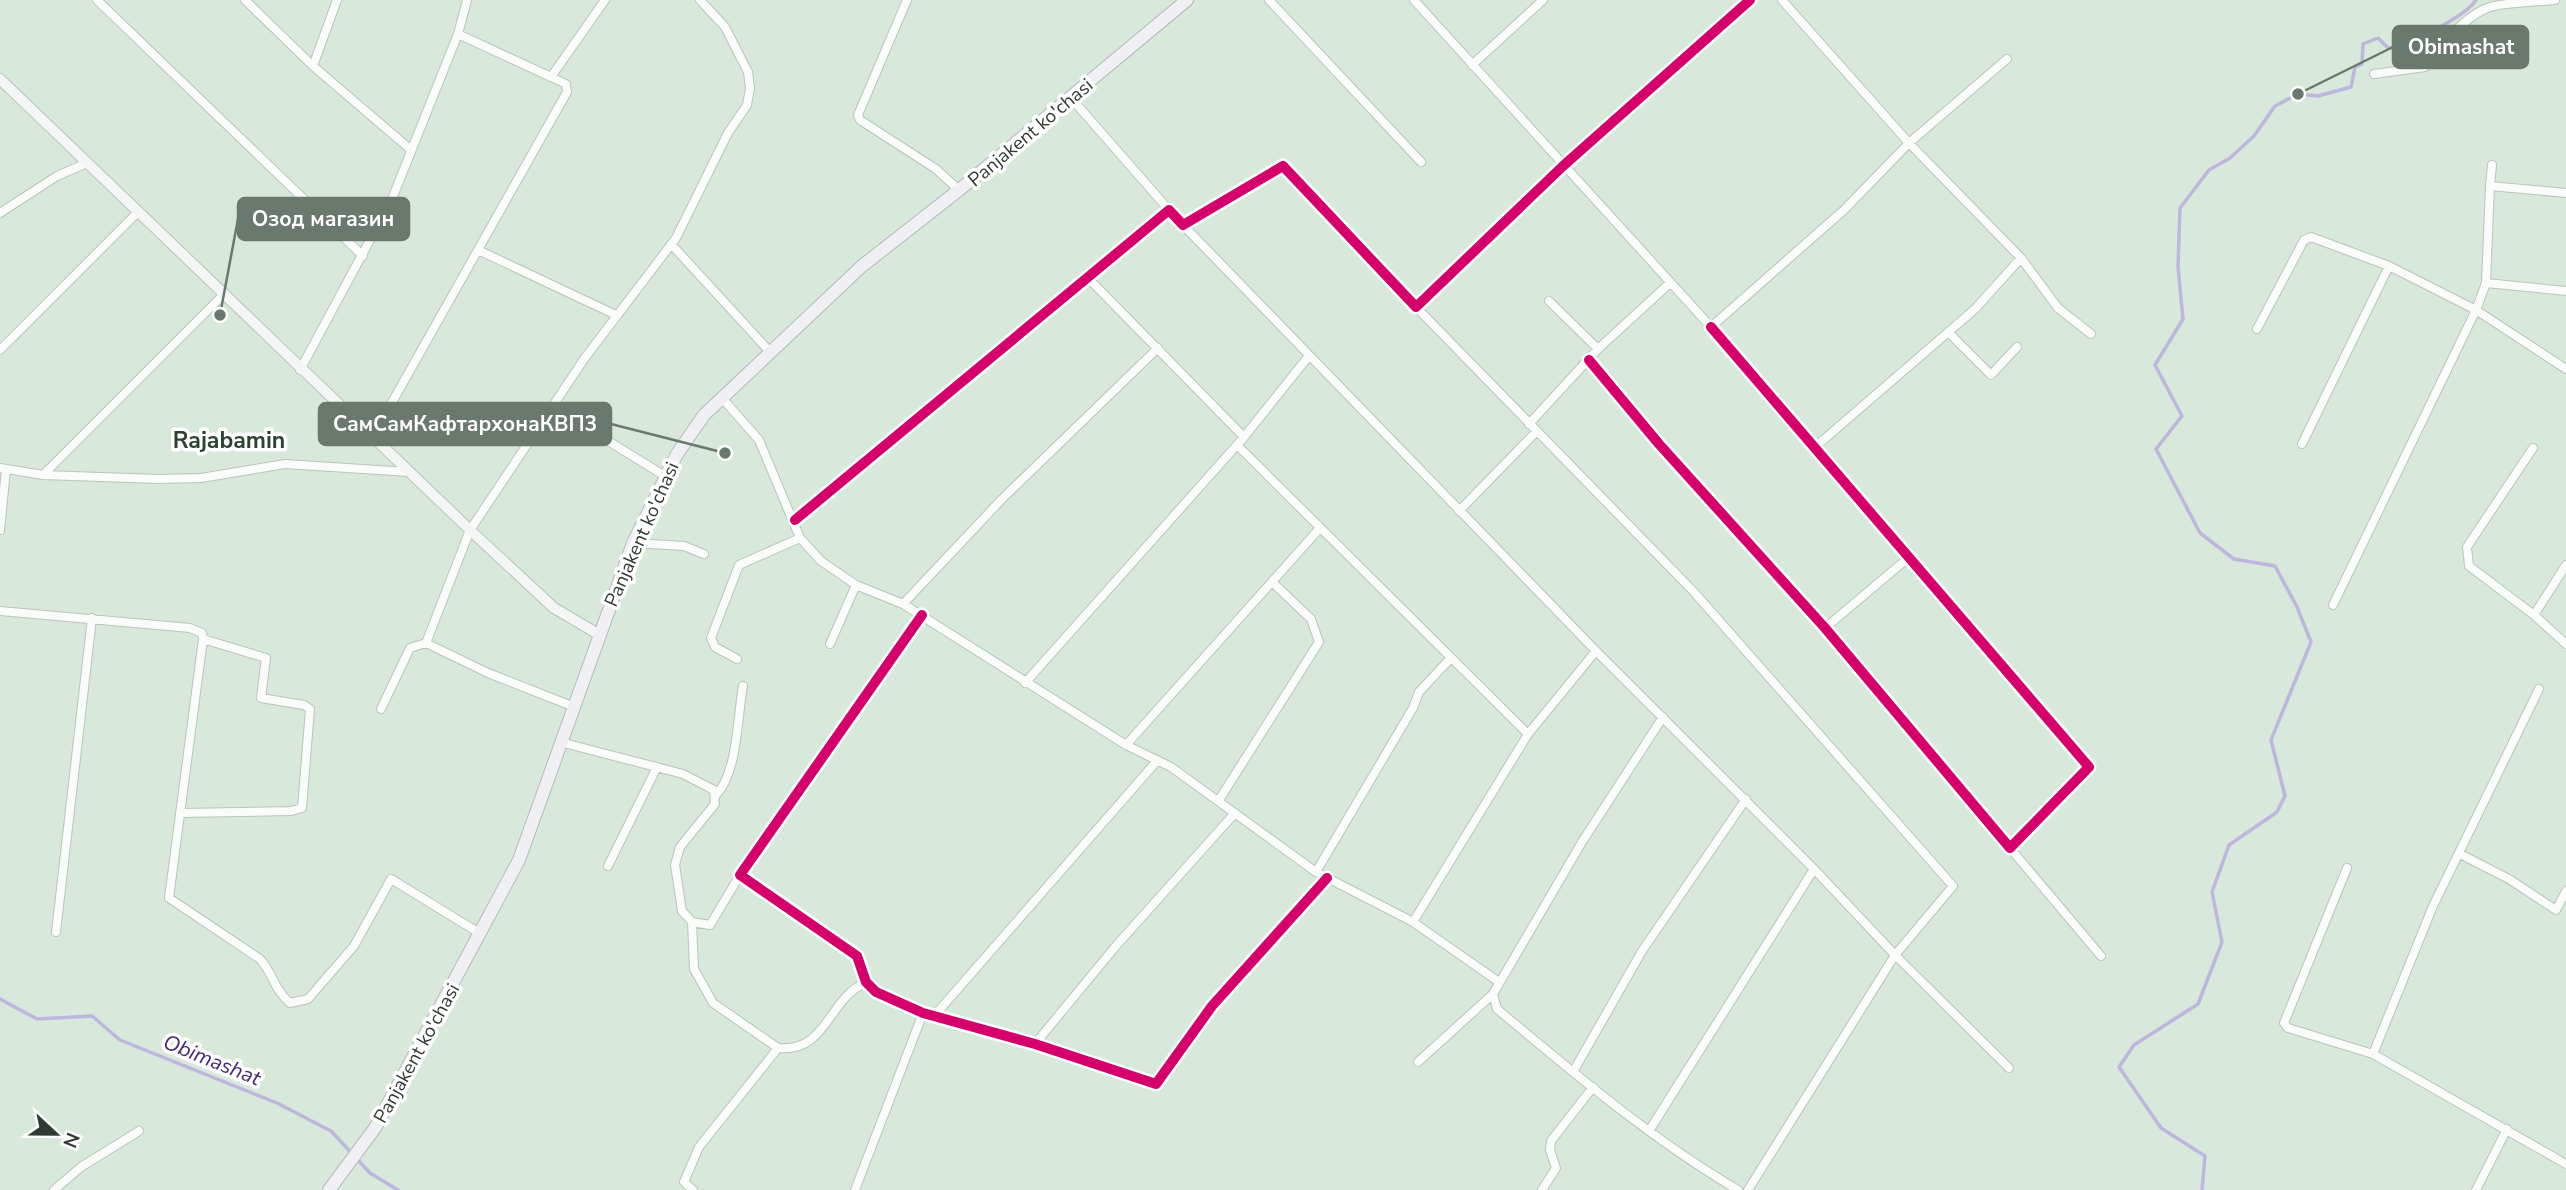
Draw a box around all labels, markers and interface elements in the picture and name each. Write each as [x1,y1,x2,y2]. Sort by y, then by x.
callout: Obimashat [2393,26,2528,68]
text: Obimashat [2408,33,2515,61]
street label: Panjakent ko'chasi [963,73,1099,193]
callout: Озод магазин [238,198,409,240]
text: Озод магазин [252,205,394,233]
callout: СамСамКафтархонаКВП3 [319,403,611,445]
text: СамСамКафтархонаКВП3 [333,410,597,438]
district label: Rajabamin [173,425,285,456]
street label: Panjakent ko'chasi [598,458,685,611]
street label: Panjakent ko'chasi [368,979,466,1128]
water label: Obimashat [159,1028,266,1092]
north arrow [21,1099,91,1169]
text: N [56,1129,86,1151]

